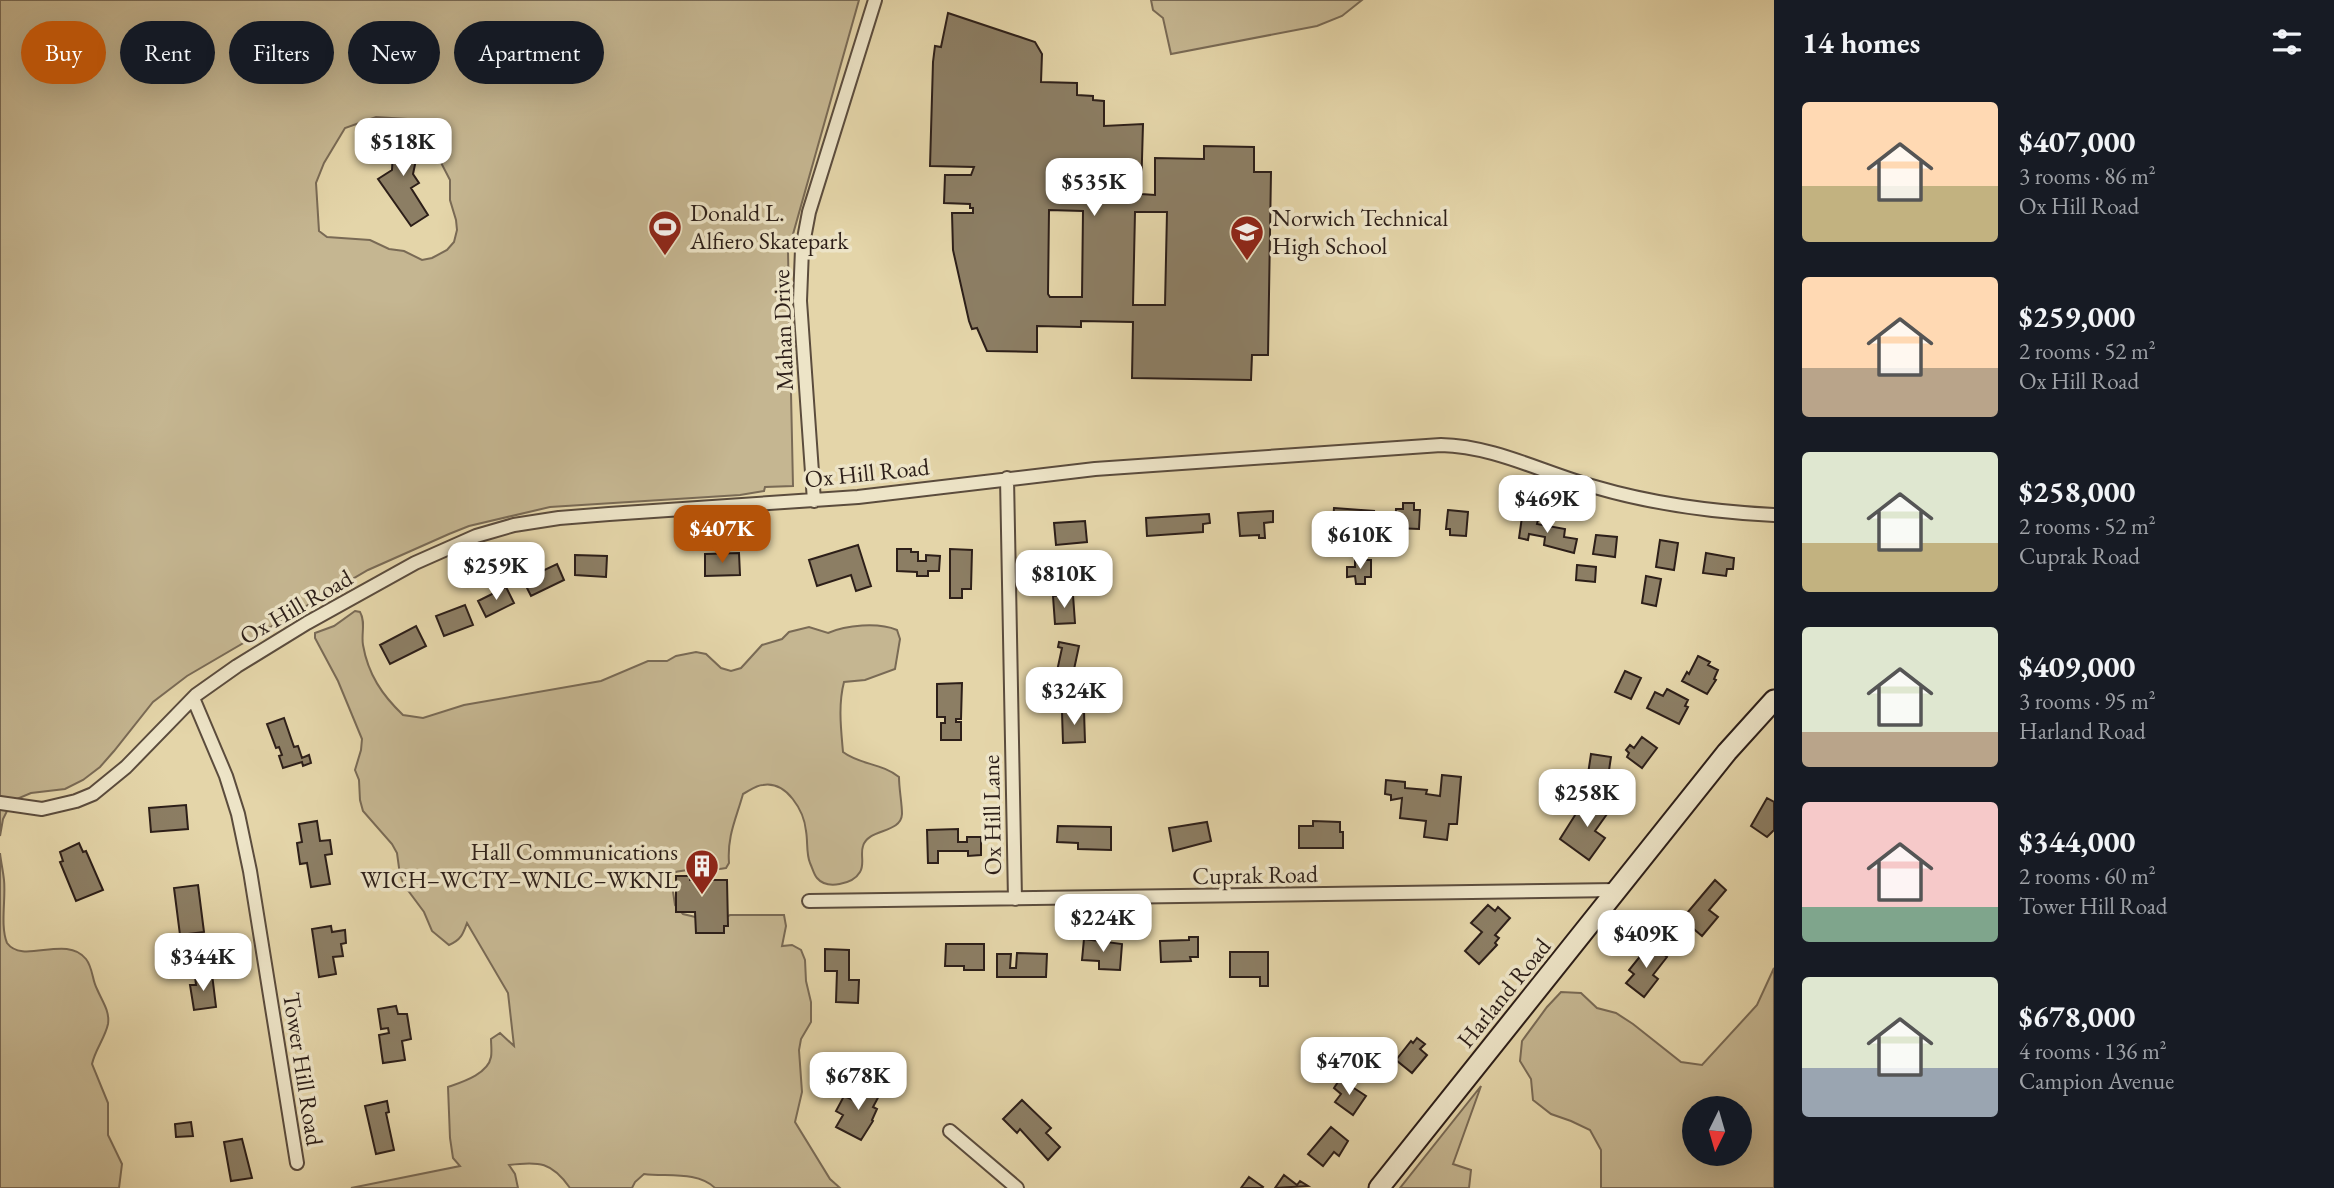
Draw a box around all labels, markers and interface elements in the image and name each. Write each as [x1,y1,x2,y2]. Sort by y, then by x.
chip: Buy [21,21,106,84]
chip: Rent [120,21,215,84]
chip: Filters [229,21,334,84]
chip: New [348,21,440,84]
chip: Apartment [454,21,604,84]
text: 14 homes [1802,23,1920,62]
icon: filters [2268,23,2306,61]
pin: $518K [354,118,452,178]
text: $407,000 [2019,122,2135,161]
text: $518K [371,126,435,156]
icon: home [1858,130,1942,214]
pin: $535K [1045,158,1143,218]
text: 3 rooms · 86 m² [2019,161,2156,191]
text: $535K [1062,166,1126,196]
text: Ox Hill Road [2019,191,2139,221]
place label: Donald L. Alfiero Skatepark [689,197,849,256]
place label: Norwich Technical High School [1272,202,1448,261]
sports icon: Donald L. Alfiero Skatepark [646,208,684,257]
school or university icon: Norwich Technical High School [1228,213,1266,262]
street label: Mahan Drive [765,269,800,391]
text: $259,000 [2019,297,2135,336]
icon: home [1858,305,1942,389]
text: 2 rooms · 52 m² [2019,336,2156,366]
text: Ox Hill Road [2019,366,2139,396]
street label: Ox Hill Road [803,450,932,494]
text: $258,000 [2019,472,2135,511]
pin: $469K [1498,476,1596,535]
icon: home [1858,480,1942,564]
text: $469K [1515,483,1579,513]
pin: $407K [673,505,771,565]
text: 2 rooms · 52 m² [2019,511,2156,541]
pin: $610K [1311,512,1409,571]
text: $407K [690,513,754,543]
text: $610K [1328,519,1392,549]
text: Cuprak Road [2019,541,2140,571]
pin: $259K [447,542,545,602]
text: $259K [464,550,528,580]
pin: $810K [1015,550,1113,610]
text: $810K [1032,558,1096,588]
street label: Ox Hill Road [234,561,358,651]
text: $409,000 [2019,647,2135,686]
icon: home [1858,655,1942,739]
pin: $324K [1025,668,1123,727]
text: $324K [1042,675,1106,705]
text: 3 rooms · 95 m² [2019,686,2156,716]
text: Harland Road [2019,716,2146,746]
street label: Ox Hill Lane [975,754,1008,876]
pin: $258K [1538,770,1636,829]
text: $258K [1555,777,1619,807]
text: $344,000 [2019,822,2135,861]
icon: home [1858,830,1942,914]
place label: Hall Communications WICH–WCTY–WNLC–WKNL [360,836,678,895]
building icon: Hall Communications WICH–WCTY–WNLC–WKNL [683,847,721,896]
street label: Cuprak Road [1192,858,1319,891]
text: 2 rooms · 60 m² [2019,861,2156,891]
text: Tower Hill Road [2019,891,2168,921]
pin: $224K [1054,894,1152,954]
text: $224K [1071,902,1135,932]
pin: $409K [1597,911,1695,970]
text: $409K [1614,918,1678,948]
street label: Harland Road [1450,931,1558,1054]
pin: $344K [154,934,252,993]
text: $344K [171,941,235,971]
street label: Tower Hill Road [276,990,331,1149]
text: $678,000 [2019,997,2135,1036]
icon: home [1858,1005,1942,1089]
text: 4 rooms · 136 m² [2019,1036,2167,1066]
pin: $470K [1300,1038,1398,1097]
text: $470K [1317,1045,1381,1075]
pin: $678K [809,1052,907,1112]
text: $678K [826,1060,890,1090]
text: Campion Avenue [2019,1066,2174,1096]
north arrow [1682,1096,1752,1166]
map controls [1682,1096,1752,1166]

